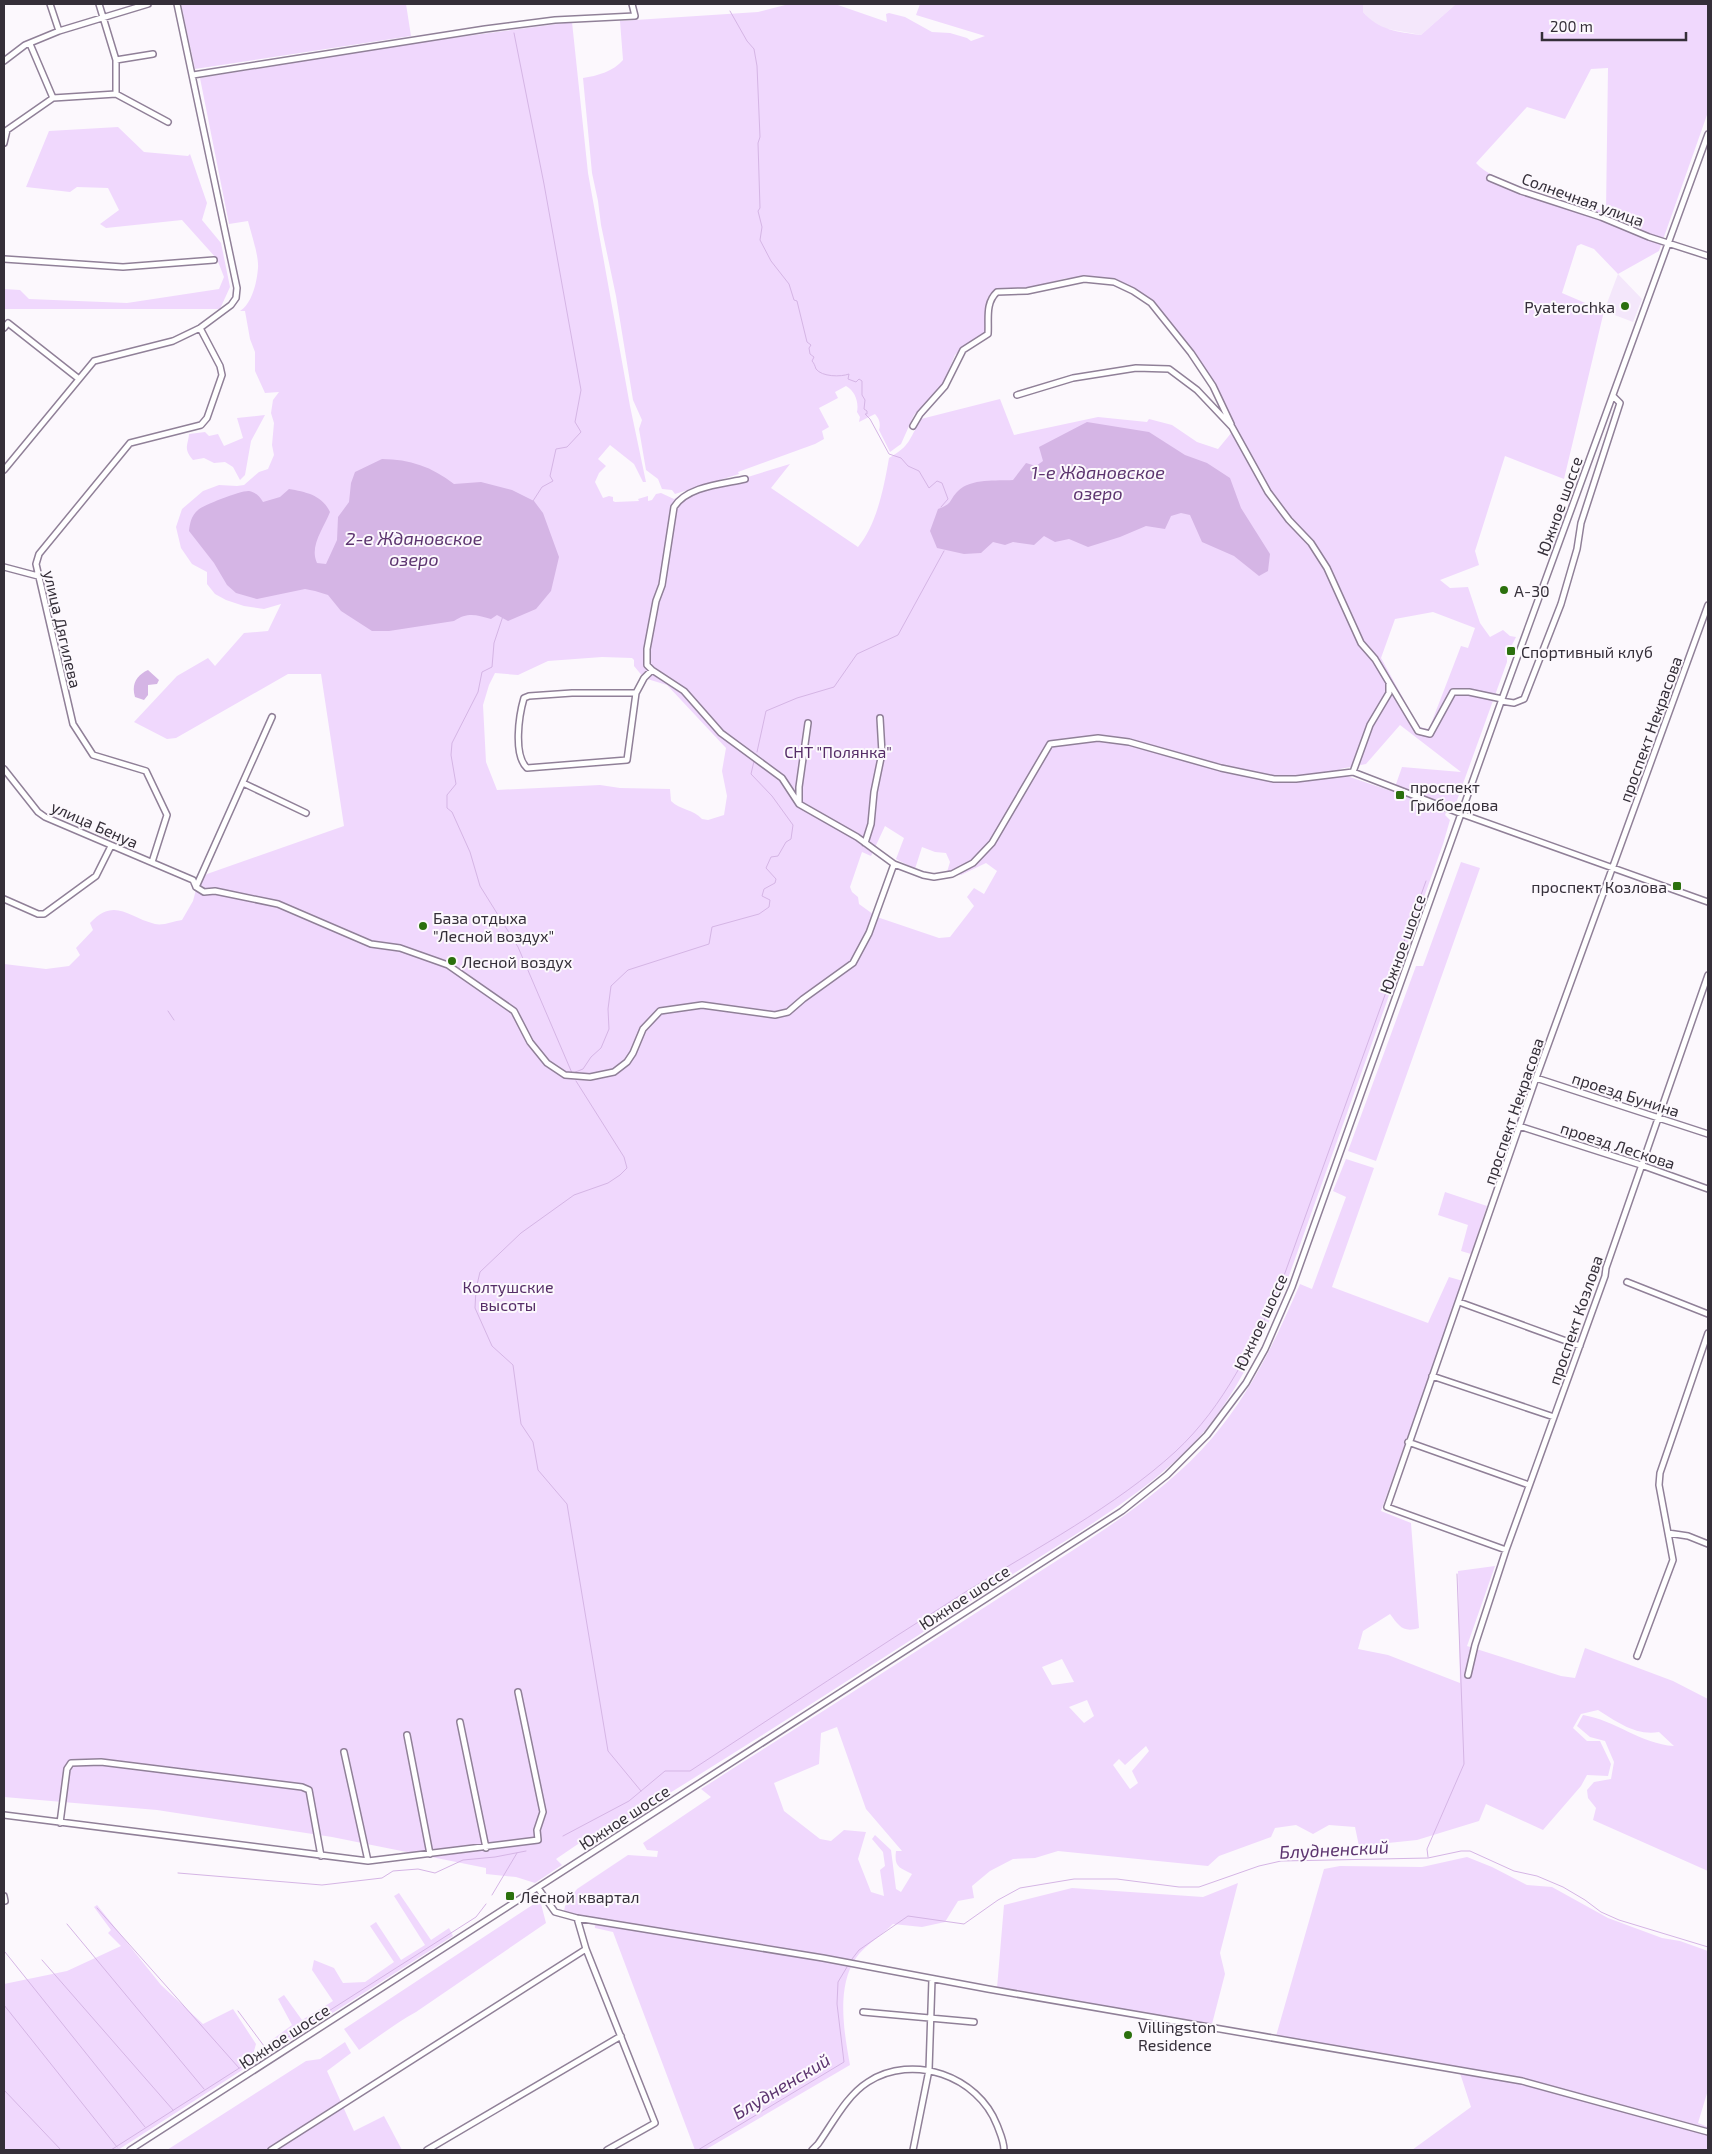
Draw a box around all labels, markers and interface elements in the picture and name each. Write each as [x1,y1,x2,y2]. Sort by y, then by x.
scale bar [1542,10,1686,42]
text: 200 m [1550,17,1593,35]
street label: Солнечная улица [1519,168,1647,231]
place label: Pyaterochka [1524,297,1615,316]
marker: Pyaterochka [1619,300,1631,312]
street label: Южное шоссе [1532,454,1586,558]
water label: 1-е Ждановское озеро [1031,461,1165,504]
water label: 2-е Ждановское озеро [346,527,483,570]
street label: улица Дягилева [39,568,86,690]
place label: А-30 [1514,581,1550,600]
marker: А-30 [1498,584,1510,596]
place label: Спортивный клуб [1521,642,1653,662]
marker: Спортивный клуб [1505,645,1517,657]
street label: проспект Некрасова [1615,653,1685,805]
park label: СНТ "Полянка" [784,742,892,761]
place label: проспект Грибоедова [1410,777,1498,814]
marker: проспект Грибоедова [1394,789,1406,801]
street label: улица Бенуа [48,796,141,853]
place label: проспект Козлова [1531,877,1667,896]
marker: проспект Козлова [1671,880,1683,892]
street label: Южное шоссе [1375,892,1429,996]
place label: База отдыха "Лесной воздух" [433,908,554,946]
marker: База отдыха "Лесной воздух" [417,920,429,932]
place label: Лесной воздух [462,952,573,972]
marker: Лесной воздух [446,955,458,967]
street label: проспект Некрасова [1479,1035,1547,1187]
street label: проезд Бунина [1570,1068,1682,1121]
street label: проезд Лескова [1558,1118,1678,1172]
street label: проспект Козлова [1544,1253,1606,1387]
street label: Южное шоссе [1229,1271,1291,1373]
park label: Колтушские высоты [462,1277,554,1314]
street label: Южное шоссе [915,1561,1013,1633]
street label: Южное шоссе [575,1781,673,1853]
water label: Блудненский [1278,1835,1390,1863]
place label: Лесной квартал [520,1887,640,1906]
marker: Лесной квартал [504,1890,516,1902]
street label: Южное шоссе [235,2000,333,2072]
place label: Villingston Residence [1138,2017,1216,2054]
marker: Villingston Residence [1122,2029,1134,2041]
water label: Блудненский [728,2048,834,2124]

